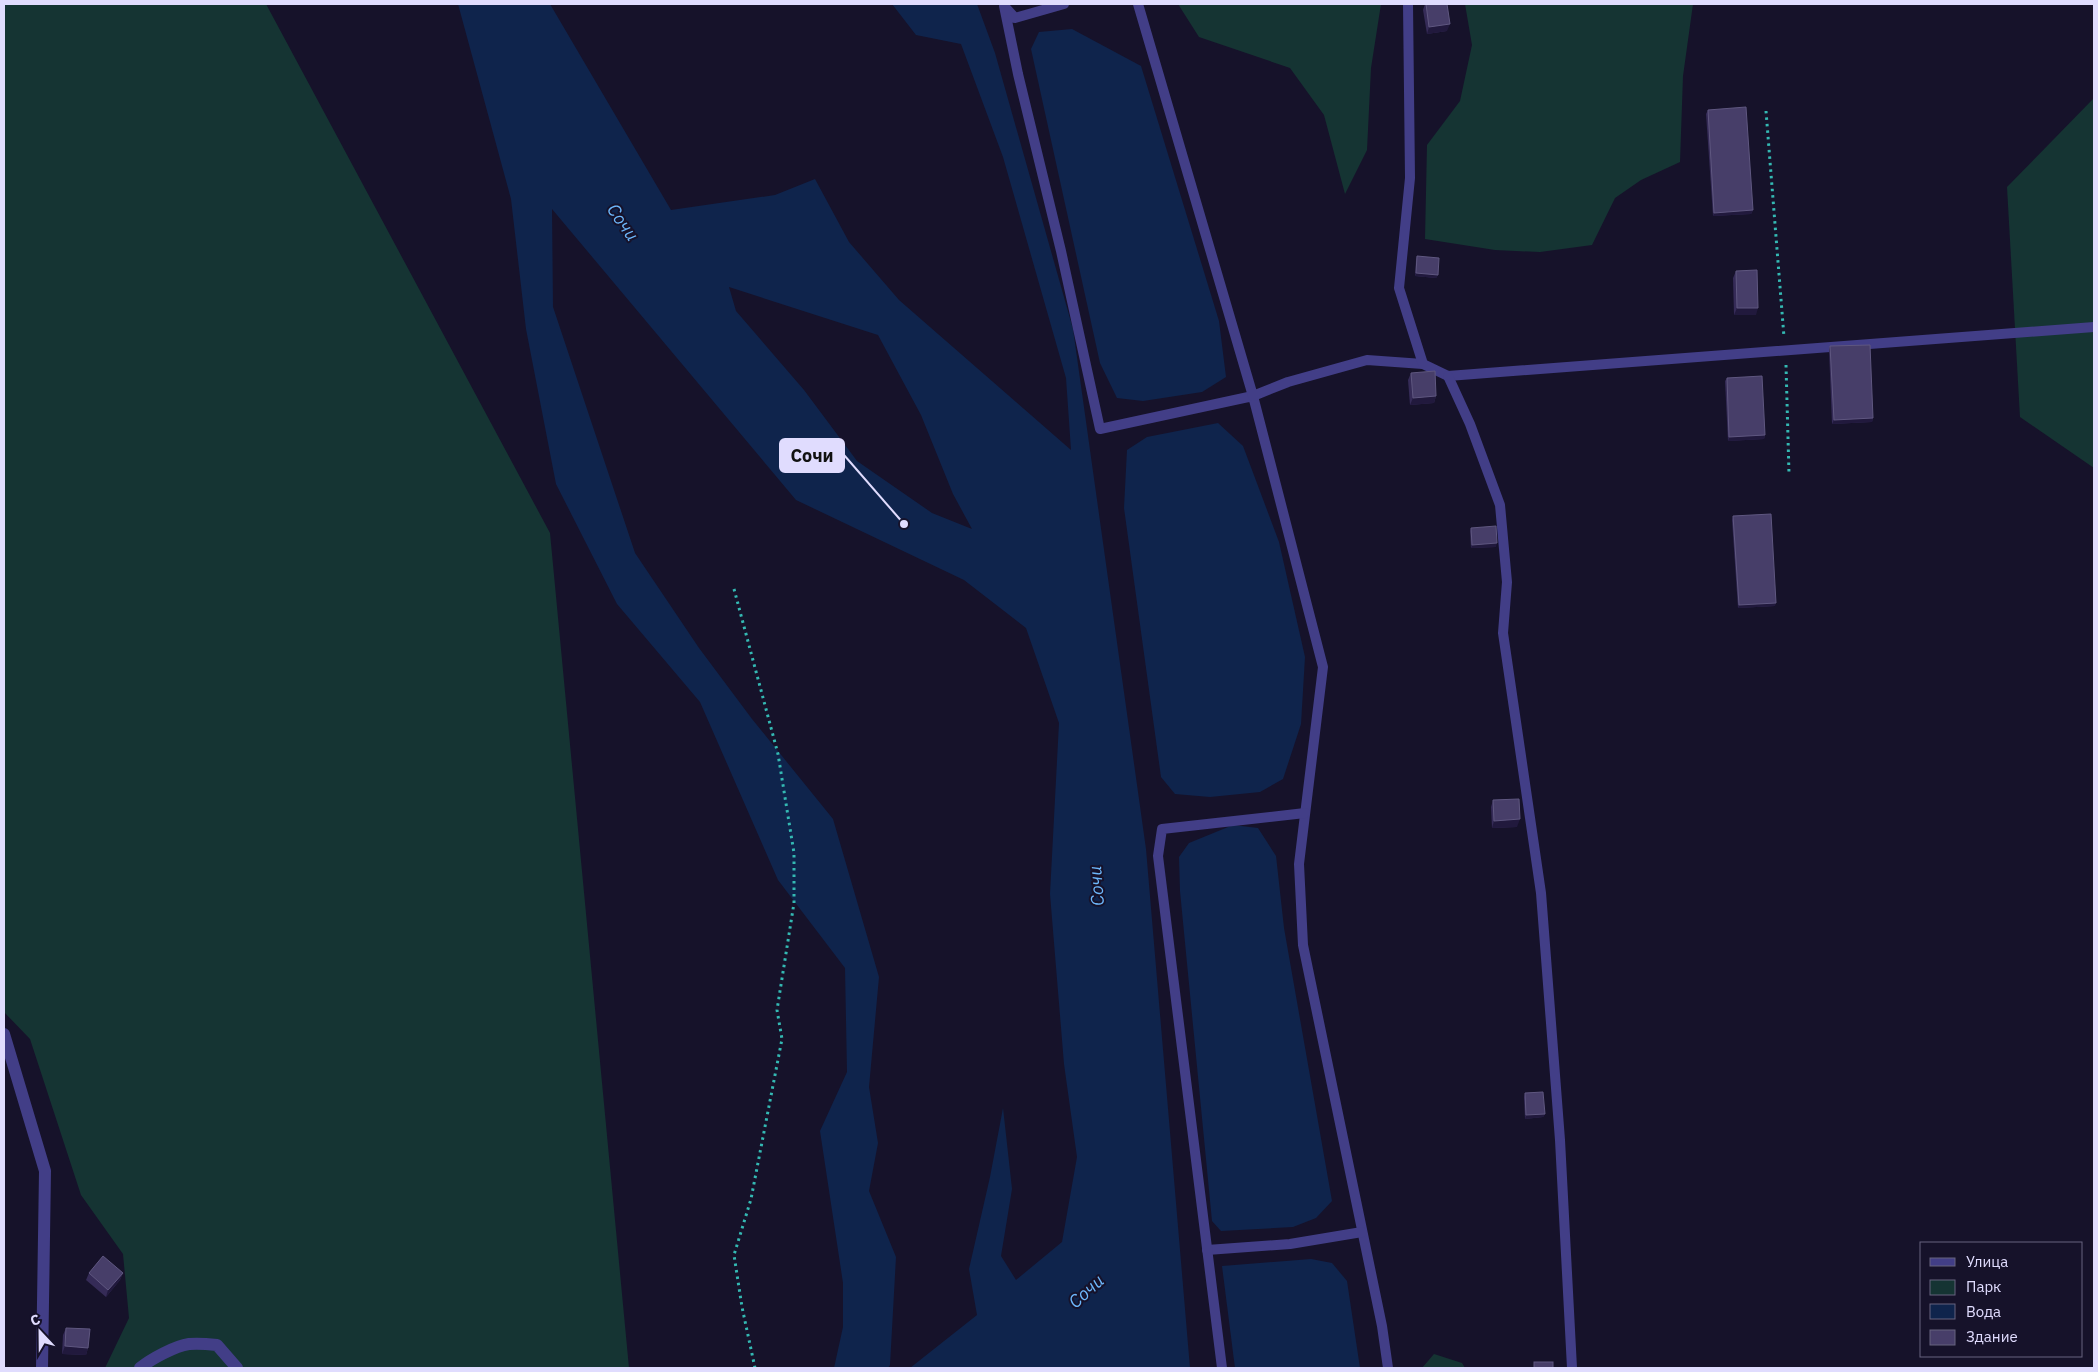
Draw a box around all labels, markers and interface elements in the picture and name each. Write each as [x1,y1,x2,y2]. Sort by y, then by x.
water label: Сочи [602,199,644,245]
callout: Сочи [780,439,844,472]
text: Сочи [790,444,834,467]
water label: Сочи [1083,865,1109,907]
legend [1920,1242,2083,1357]
text: Улица [1966,1252,2008,1271]
water label: Сочи [1063,1269,1109,1313]
text: Парк [1966,1277,2001,1296]
text: Вода [1966,1302,2001,1321]
north arrow [15,1307,65,1357]
text: С [28,1310,43,1330]
text: Здание [1966,1327,2018,1346]

